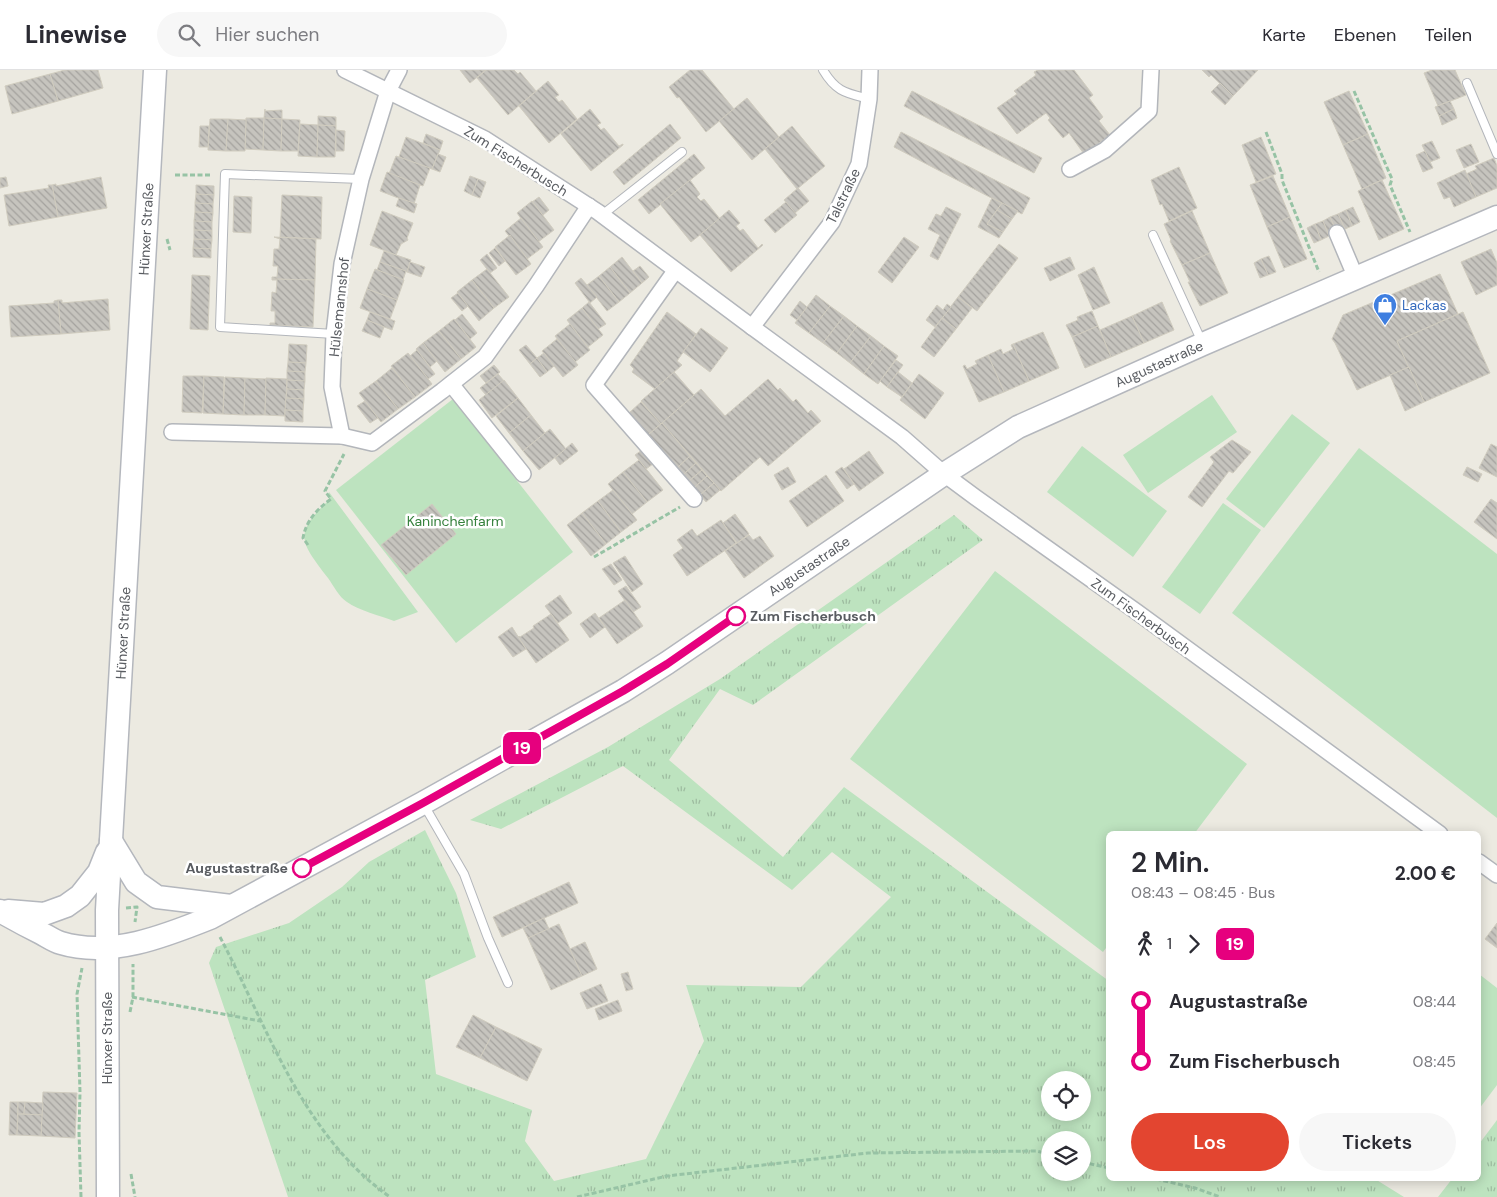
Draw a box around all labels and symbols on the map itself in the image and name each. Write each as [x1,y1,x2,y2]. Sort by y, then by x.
street label: Zum Fischerbusch [461,122,571,200]
street label: Talstraße [822,165,864,227]
street label: Hünxer Straße [135,182,157,276]
street label: Hülsemannshof [325,256,353,358]
shop icon: Lackas [1372,292,1398,326]
place label: Lackas [1402,296,1447,314]
street label: Augustastraße [1112,336,1206,392]
park label: Kaninchenfarm [407,512,503,530]
street label: Augustastraße [765,532,853,600]
street label: Zum Fischerbusch [1088,574,1194,658]
street label: Hünxer Straße [112,586,134,680]
marker: Zum Fischerbusch [726,606,746,626]
place label: Zum Fischerbusch [750,607,876,625]
line badge: 19 [500,732,544,764]
marker: Augustastraße [292,858,312,878]
place label: Augustastraße [186,859,288,877]
street label: Hünxer Straße [98,992,116,1084]

